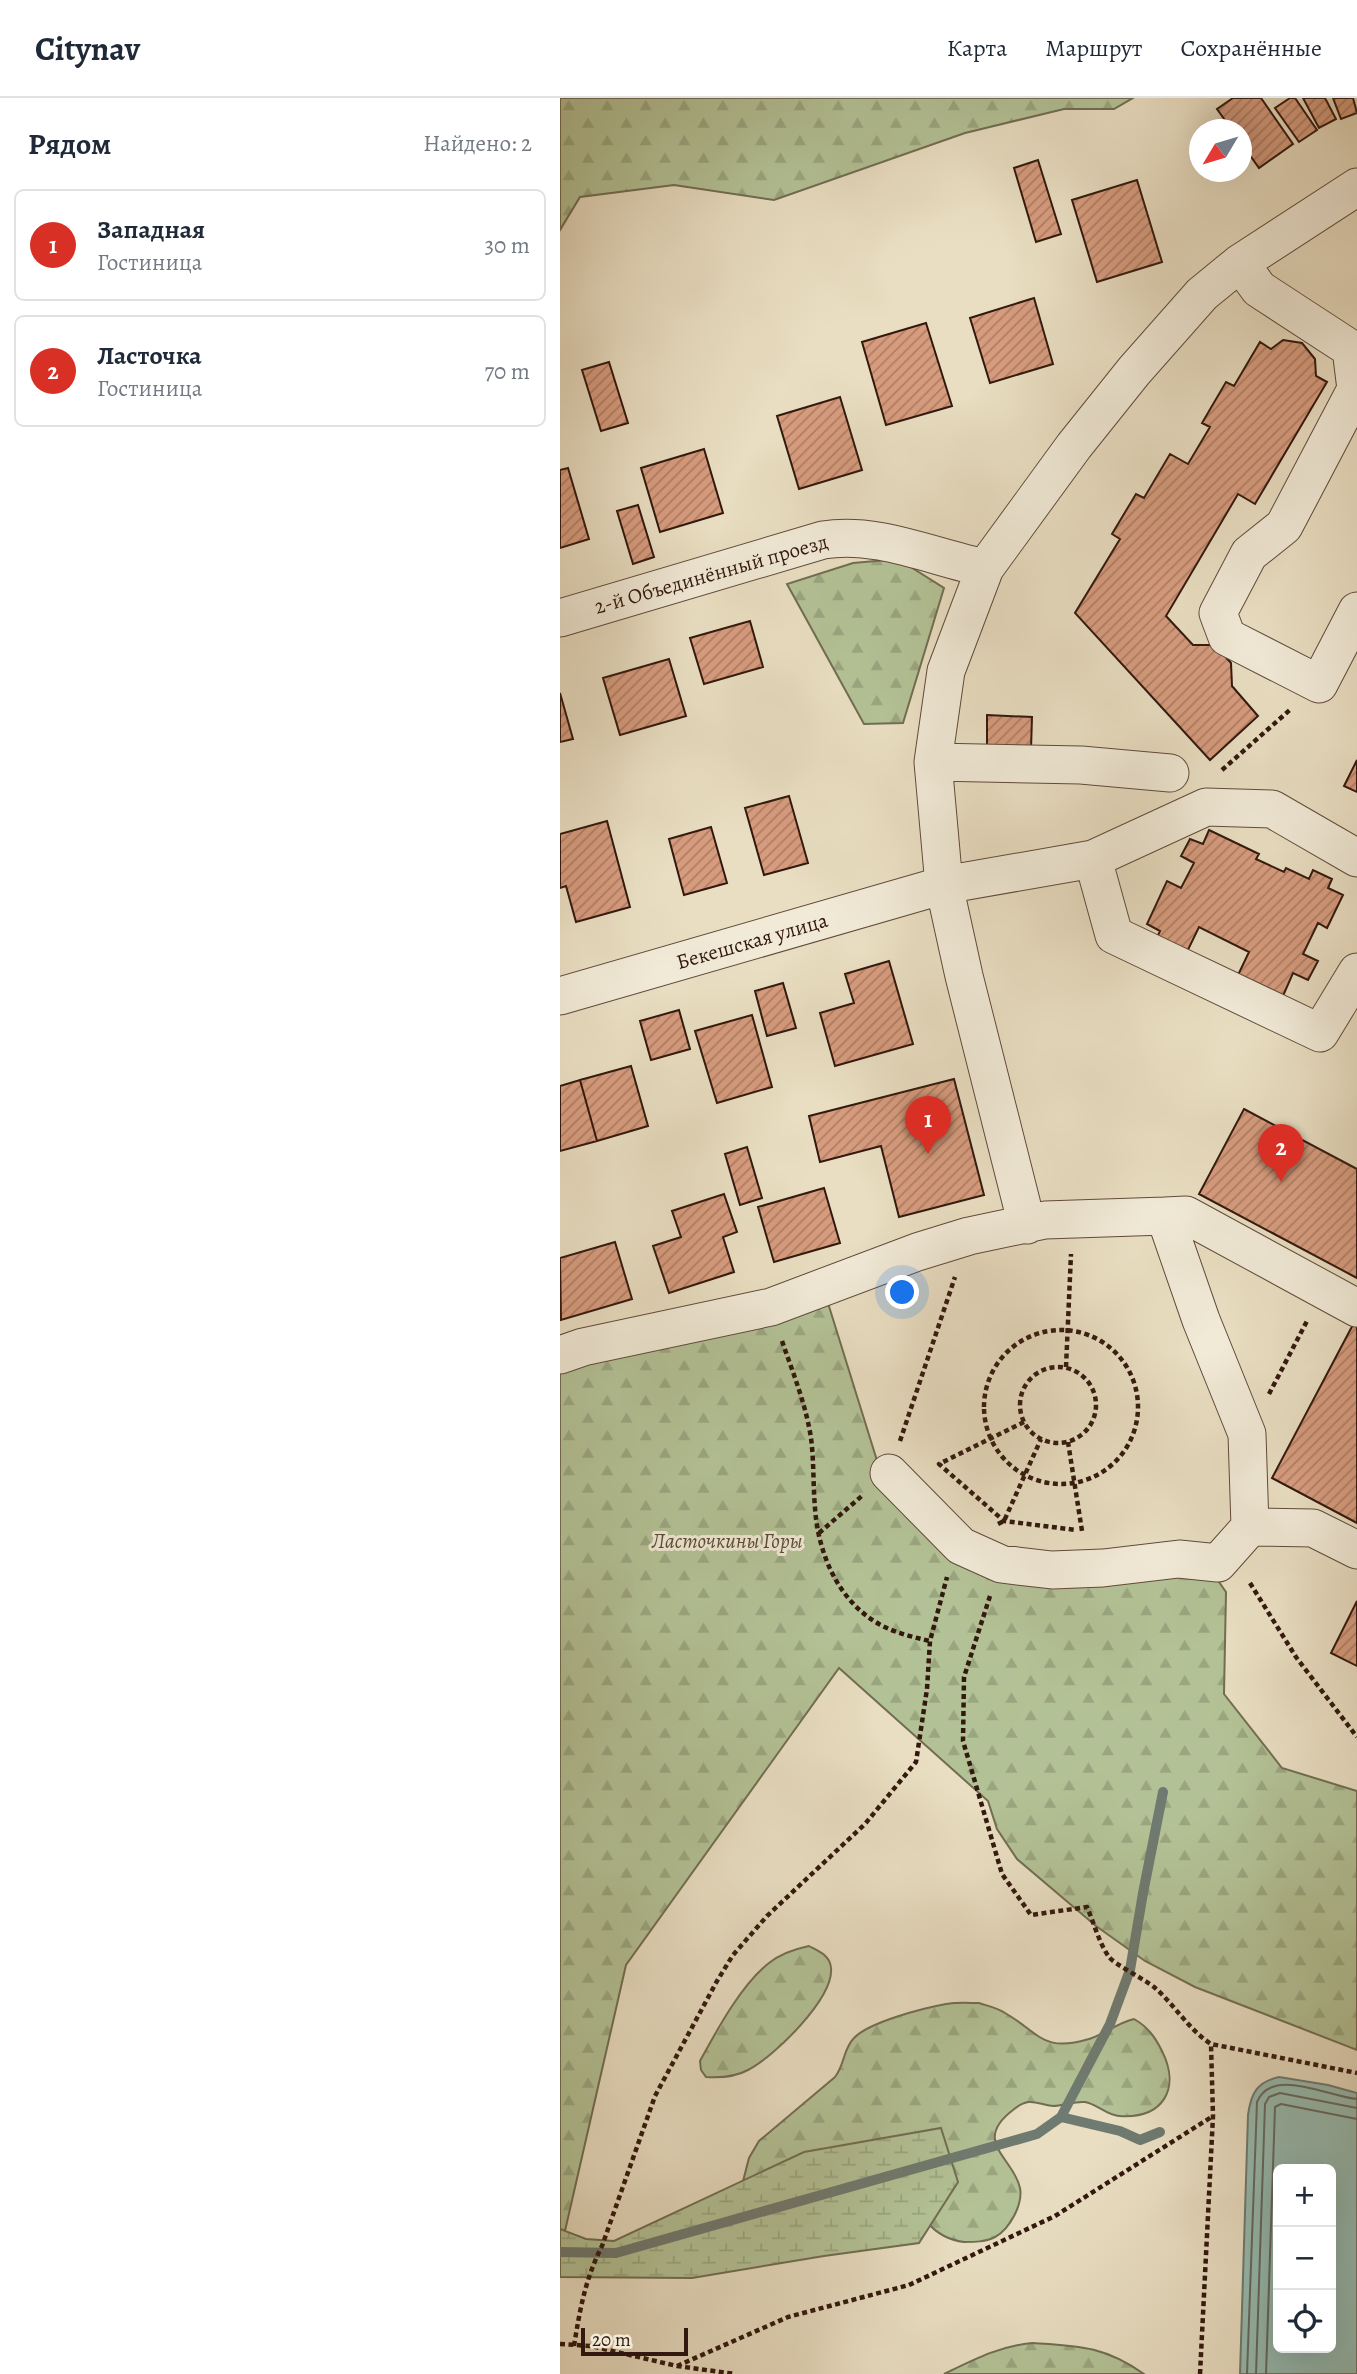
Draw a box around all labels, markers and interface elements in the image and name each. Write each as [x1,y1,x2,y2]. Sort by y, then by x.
text: Citynav [35,26,140,71]
text: Карта [947,32,1007,64]
text: Маршрут [1045,32,1143,64]
text: Сохранённые [1181,32,1322,64]
north arrow [1189,119,1252,182]
text: Рядом [28,124,111,164]
text: Найдено: 2 [423,128,532,159]
text: Западная [97,212,205,247]
text: 1 [49,230,57,261]
text: 30 m [484,230,530,261]
text: Гостиница [97,247,202,278]
text: Ласточка [97,338,202,373]
text: 2 [47,356,59,387]
text: 70 m [484,356,530,387]
text: Гостиница [97,373,202,404]
street label: 2-й Объединённый проезд [591,527,831,621]
street label: Бекешская улица [673,906,831,976]
pin: 1 [905,1096,951,1154]
pin: 2 [1258,1124,1304,1182]
your location [885,1275,919,1309]
park label: Ласточкины Горы [651,1527,803,1555]
map controls [1273,2164,1336,2353]
button: + [1273,2164,1336,2227]
button: − [1273,2227,1336,2290]
button: locate [1273,2290,1336,2353]
scale bar [581,2325,688,2357]
text: 20 m [592,2327,631,2353]

